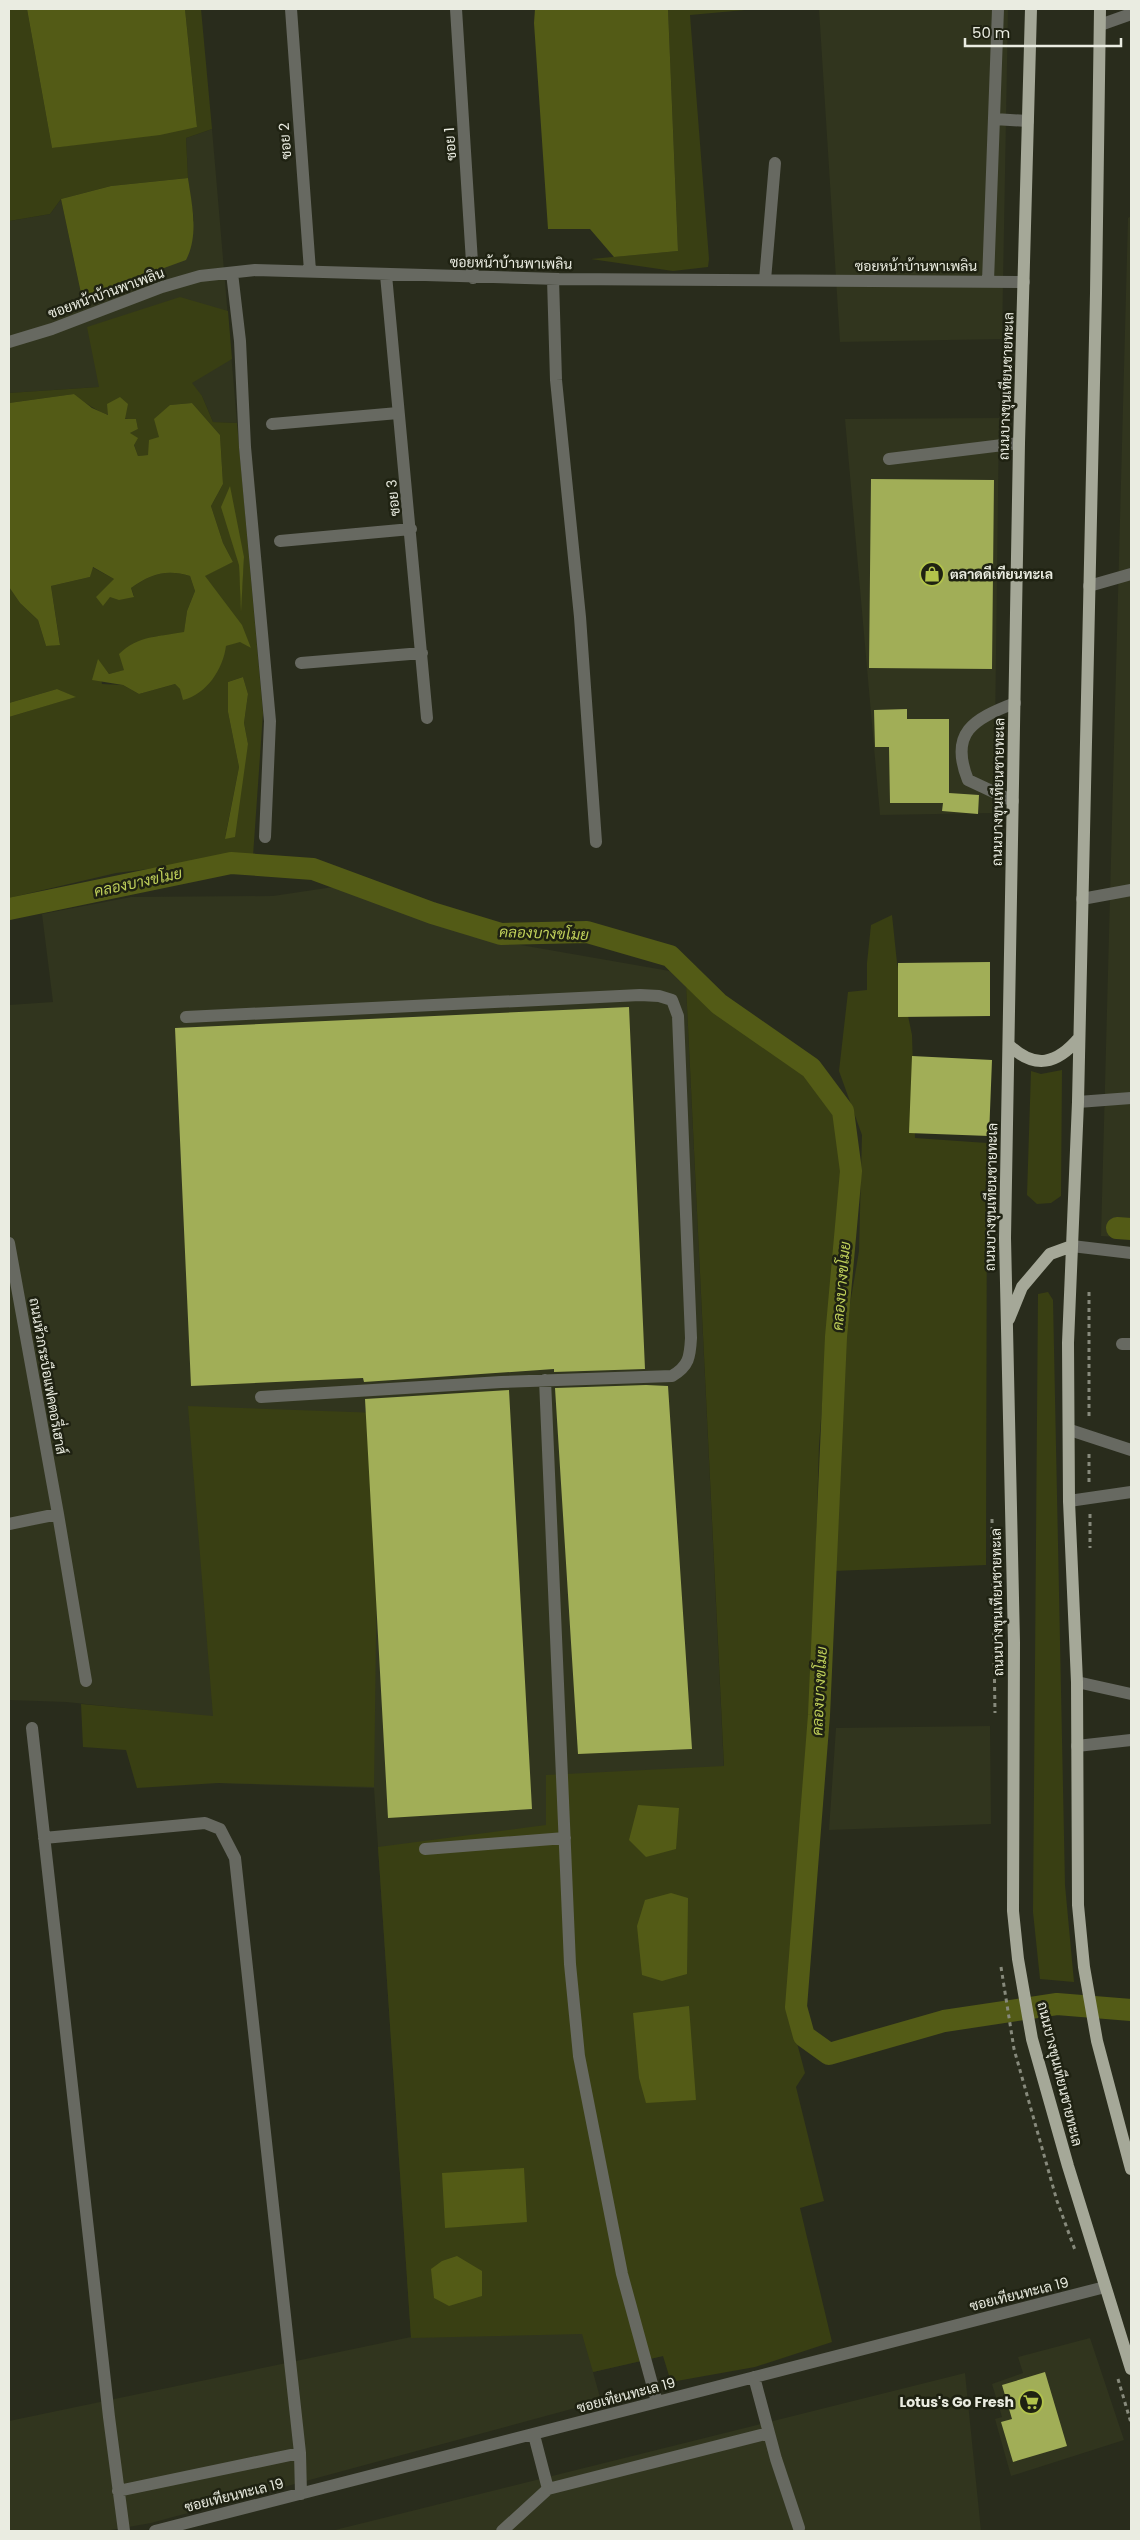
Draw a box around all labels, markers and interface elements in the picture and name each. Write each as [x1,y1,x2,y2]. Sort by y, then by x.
scale bar [965,15,1121,47]
text: 50 m [972,22,1010,43]
street label: ซอย 2 [274,122,296,160]
street label: ซอย 1 [439,127,461,161]
street label: ซอยหน้าบ้านพาเพลิน [450,252,573,274]
street label: ซอยหน้าบ้านพาเพลิน [855,256,977,276]
street label: ซอยหน้าบ้านพาเพลิน [45,263,167,323]
street label: ถนนบางขุนเทียนชายทะเล [993,312,1019,460]
street label: ซอย 3 [381,479,405,517]
shop icon: ตลาดดีเทียนทะเล [919,561,945,587]
place label: ตลาดดีเทียนทะเล [950,564,1053,584]
street label: ถนนบางขุนเทียนชายทะเล [987,718,1009,866]
water label: คลองบางขโมย [92,862,184,902]
water label: คลองบางขโมย [499,921,590,945]
street label: ถนนบางขุนเทียนชายทะเล [980,1123,1002,1271]
water label: คลองบางขโมย [827,1240,855,1332]
street label: ถนนหัวกระบือแฟคตอรี่เฮาส์ [24,1296,74,1456]
street label: ถนนบางขุนเทียนชายทะเล [986,1528,1008,1676]
water label: คลองบางขโมย [806,1645,832,1736]
street label: ถนนบางขุนเทียนชายทะเล [1032,2000,1088,2148]
street label: ซอยเทียนทะเล 19 [967,2272,1071,2316]
street label: ซอยเทียนทะเล 19 [574,2372,678,2418]
supermarket icon: Lotus's Go Fresh [1018,2389,1044,2415]
place label: Lotus's Go Fresh [900,2392,1014,2412]
street label: ซอยเทียนทะเล 19 [182,2473,286,2517]

